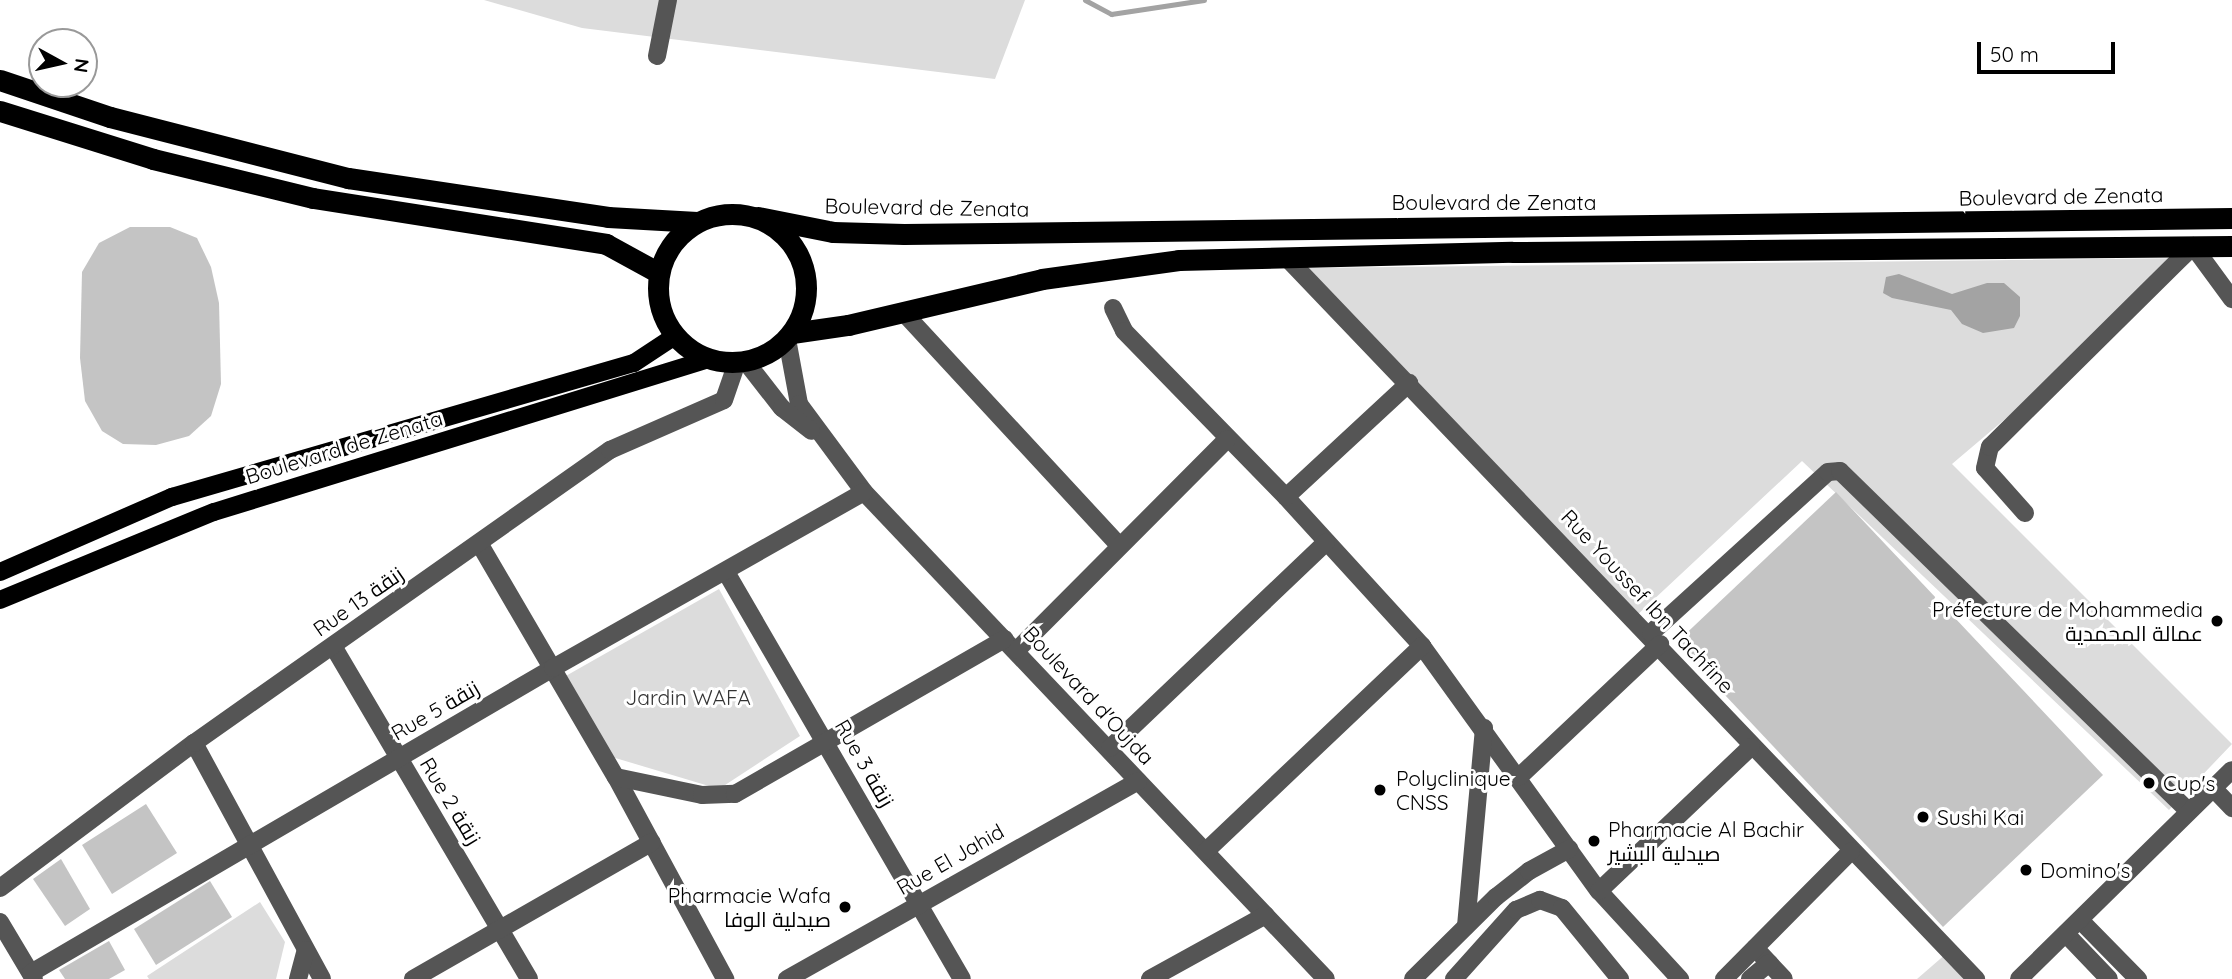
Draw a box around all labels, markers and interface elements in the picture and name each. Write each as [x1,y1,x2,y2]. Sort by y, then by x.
north arrow [28,28,98,98]
scale bar [1980,28,2118,72]
text: 50 m [1990,41,2039,67]
text: N [69,57,95,74]
street label: Boulevard de Zenata [1958,182,2164,210]
street label: Boulevard de Zenata [1392,189,1596,215]
street label: Boulevard de Zenata [824,193,1030,221]
street label: Boulevard de Zenata [242,405,446,489]
street label: Rue Youssef Ibn Tachfine [1556,504,1740,698]
street label: Rue 13 زنقة [308,561,408,641]
place label: Préfecture de Mohammedia عمالة المحمدية [1932,596,2203,646]
marker: Préfecture de Mohammedia عمالة المحمدية [2209,613,2225,629]
street label: Boulevard d'Oujda [1018,620,1160,770]
street label: Rue 5 زنقة [387,675,483,745]
park label: Jardin WAFA [625,684,751,710]
street label: Rue 3 زنقة [830,715,900,811]
street label: Rue 2 زنقة [415,753,487,849]
place label: Polyclinique CNSS [1396,765,1511,815]
place label: Cup's [2163,770,2215,796]
marker: Cup's [2141,775,2157,791]
marker: Polyclinique CNSS [1370,780,1390,800]
place label: Sushi Kai [1937,804,2024,830]
marker: Sushi Kai [1915,809,1931,825]
place label: Pharmacie Al Bachir صيدلية البشير [1608,816,1804,866]
street label: Rue El Jahid [892,818,1008,900]
marker: Pharmacie Al Bachir صيدلية البشير [1586,833,1602,849]
place label: Domino's [2040,857,2130,883]
marker: Domino's [2018,862,2034,878]
place label: Pharmacie Wafa صيدلية الوفا [668,882,831,932]
marker: Pharmacie Wafa صيدلية الوفا [837,899,853,915]

